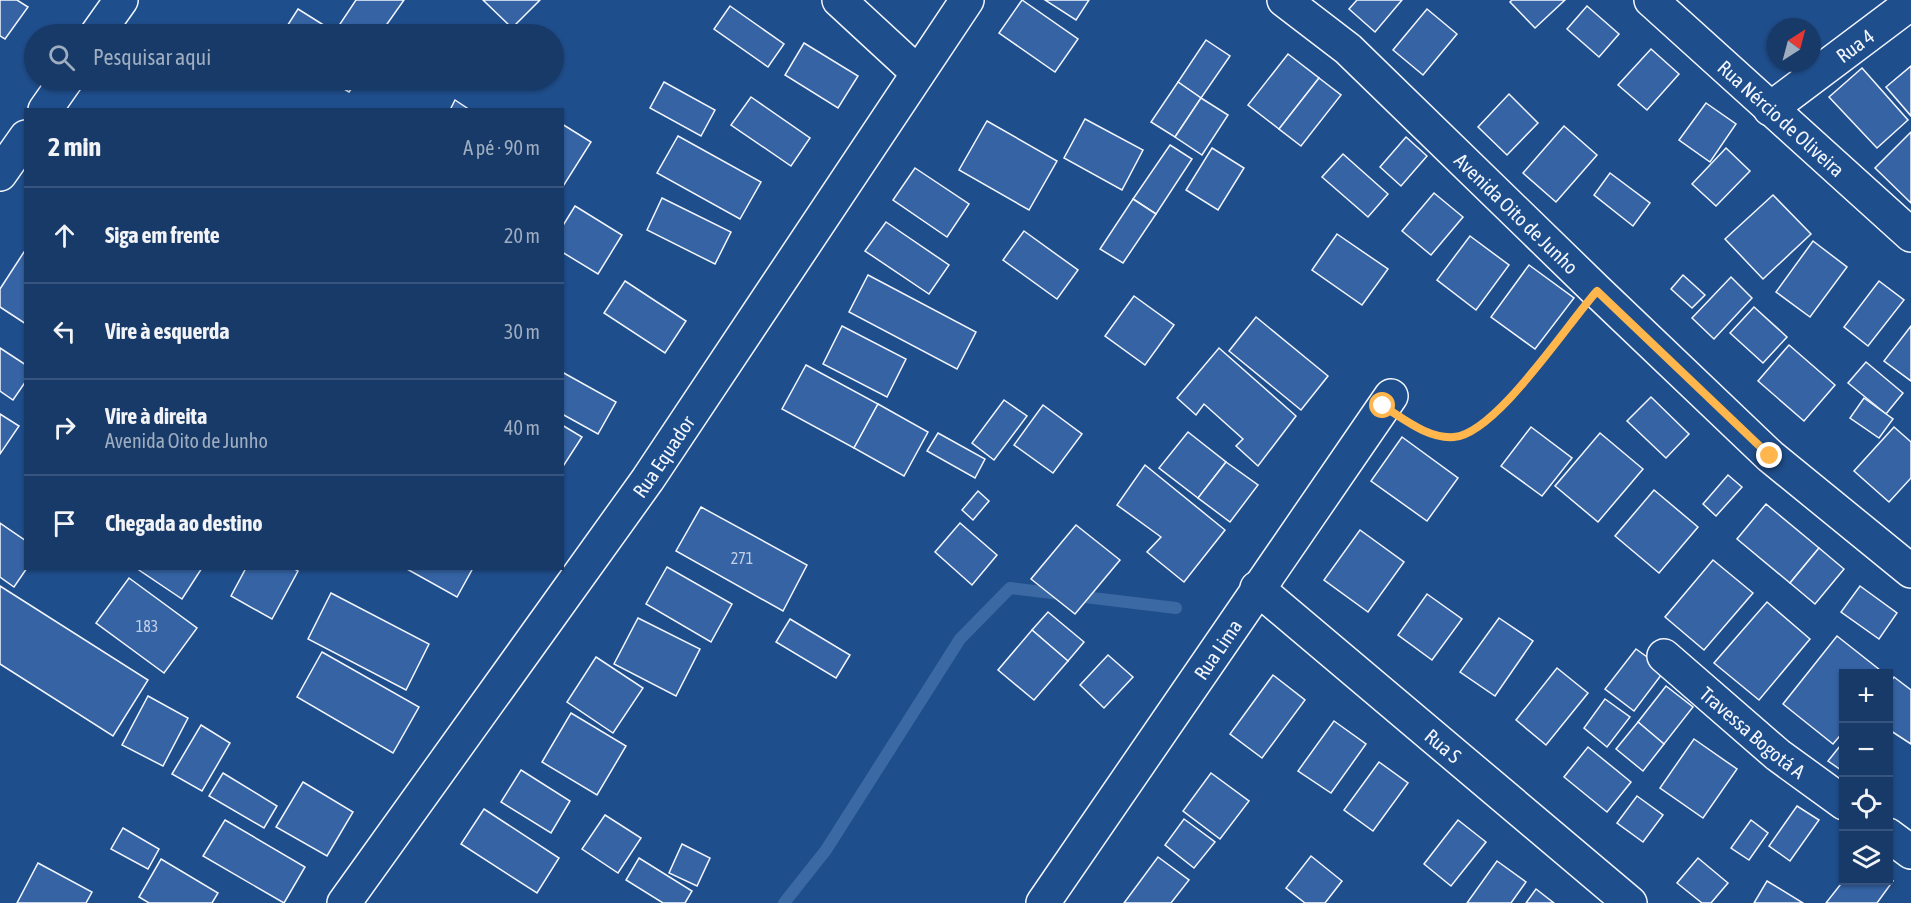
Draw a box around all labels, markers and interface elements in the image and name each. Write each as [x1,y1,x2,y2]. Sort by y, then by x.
north arrow [1767,18,1821,72]
search box [24,24,564,90]
street label: Rua 4 [1831,24,1878,67]
icon: search [45,41,78,74]
text: Pesquisar aqui [93,44,211,70]
street label: Rua Nércio de Oliveira [1714,55,1849,181]
text: 2 min [48,132,101,162]
text: A pé · 90 m [463,136,540,159]
street label: Avenida Oito de Junho [1450,148,1583,278]
icon: ahead [48,219,81,252]
text: Siga em frente [105,222,220,248]
text: 20 m [504,224,540,247]
icon: left [48,315,81,348]
text: Vire à esquerda [105,318,230,344]
text: 30 m [504,320,540,343]
route start [1369,392,1395,418]
text: Vire à direita [105,403,207,429]
street label: Rua Equador [627,410,699,502]
icon: right [48,411,81,444]
text: 40 m [504,416,540,439]
text: Avenida Oito de Junho [105,429,268,452]
route end [1756,442,1782,468]
icon: arrive [48,507,81,540]
text: Chegada ao destino [105,510,263,536]
house number: 271 [731,549,753,567]
street label: Rua Lima [1189,615,1246,684]
house number: 183 [136,617,158,635]
map controls [1839,669,1893,885]
button: + [1839,669,1893,723]
street label: Travessa Bogotá A [1696,681,1810,783]
button: − [1839,723,1893,777]
street label: Rua S [1421,724,1466,767]
button: locate [1839,777,1893,831]
button: layers [1839,831,1893,885]

